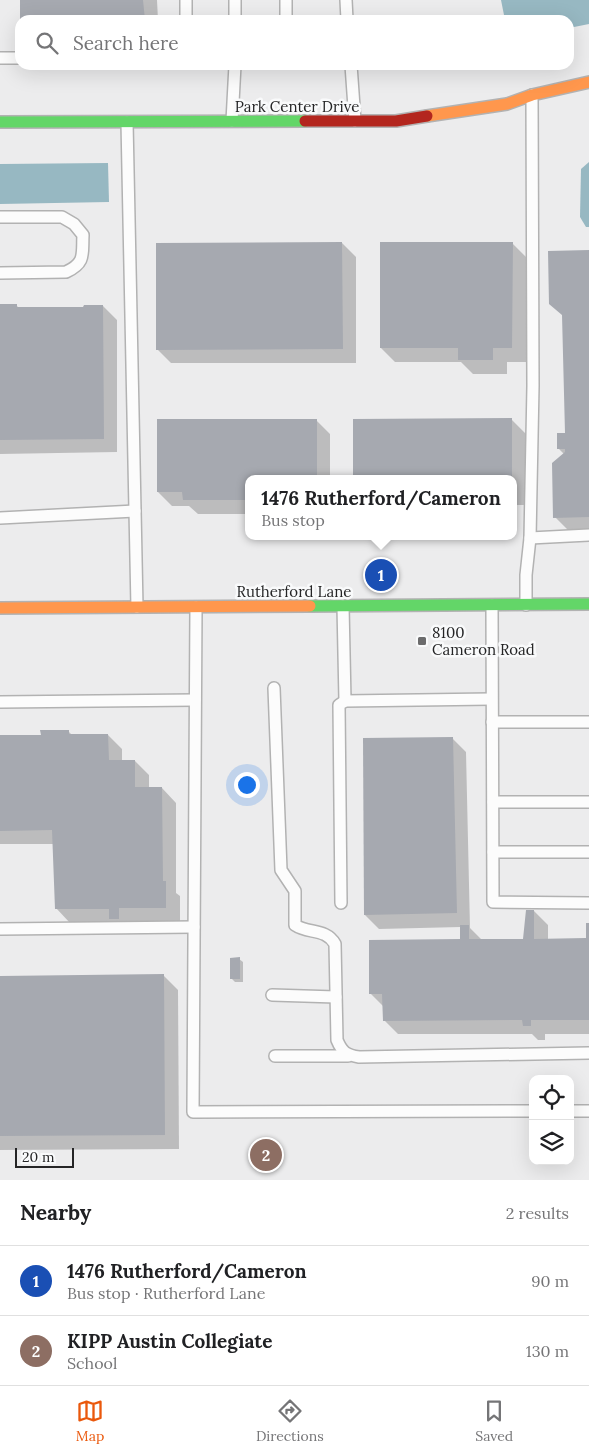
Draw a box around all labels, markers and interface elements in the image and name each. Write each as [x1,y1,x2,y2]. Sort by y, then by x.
search box [15,15,574,70]
icon: search [33,29,61,57]
text: Search here [73,31,179,55]
street label: Park Center Drive [235,97,359,116]
popup [245,475,517,540]
text: 1476 Rutherford/Cameron [261,486,501,510]
text: Bus stop [261,510,325,530]
pin: 1 [365,556,397,594]
street label: Rutherford Lane [237,582,351,601]
place label: 8100 Cameron Road [432,623,535,659]
marker: 8100 Cameron Road [416,635,428,647]
your location [234,772,260,798]
map controls [529,1075,574,1165]
button: locate [529,1075,574,1120]
button: layers [529,1120,574,1165]
pin: 2 [250,1136,282,1174]
scale bar [15,1145,74,1168]
text: 20 m [22,1148,54,1166]
text: Nearby [20,1199,91,1226]
text: 2 results [506,1203,569,1223]
text: 1476 Rutherford/Cameron [67,1259,307,1283]
text: 1 [33,1271,39,1291]
text: 90 m [531,1271,569,1291]
text: Bus stop · Rutherford Lane [67,1283,265,1303]
text: KIPP Austin Collegiate [67,1329,272,1353]
text: 2 [32,1341,40,1361]
text: 130 m [526,1341,569,1361]
text: School [67,1353,117,1373]
tab: Map [76,1397,104,1445]
tab: Directions [256,1397,324,1445]
tab: Saved [475,1397,513,1445]

